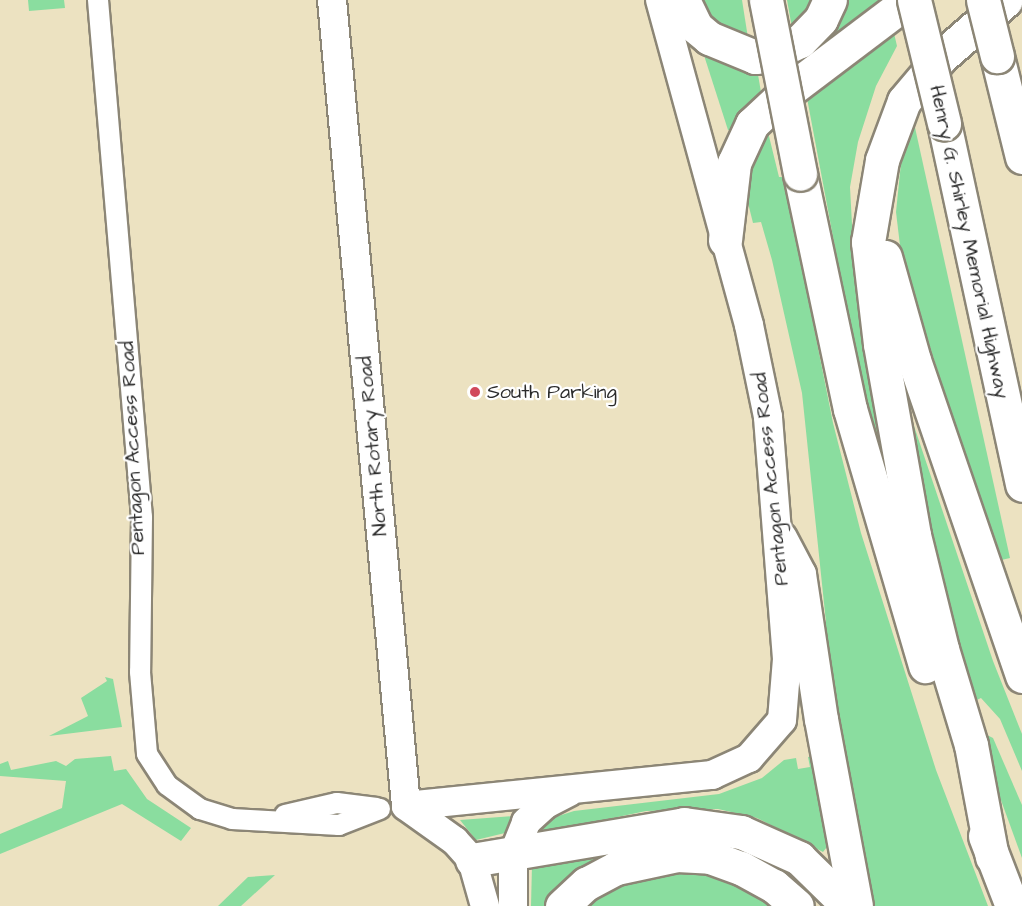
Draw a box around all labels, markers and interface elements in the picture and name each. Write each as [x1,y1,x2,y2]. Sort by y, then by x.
street label: Henry G. Shirley Memorial Highway [924,83,1014,401]
street label: Pentagon Access Road [115,340,151,556]
street label: North Rotary Road [353,355,393,537]
street label: Pentagon Access Road [748,371,794,587]
place label: South Parking [487,380,617,404]
marker: South Parking [468,385,482,399]

